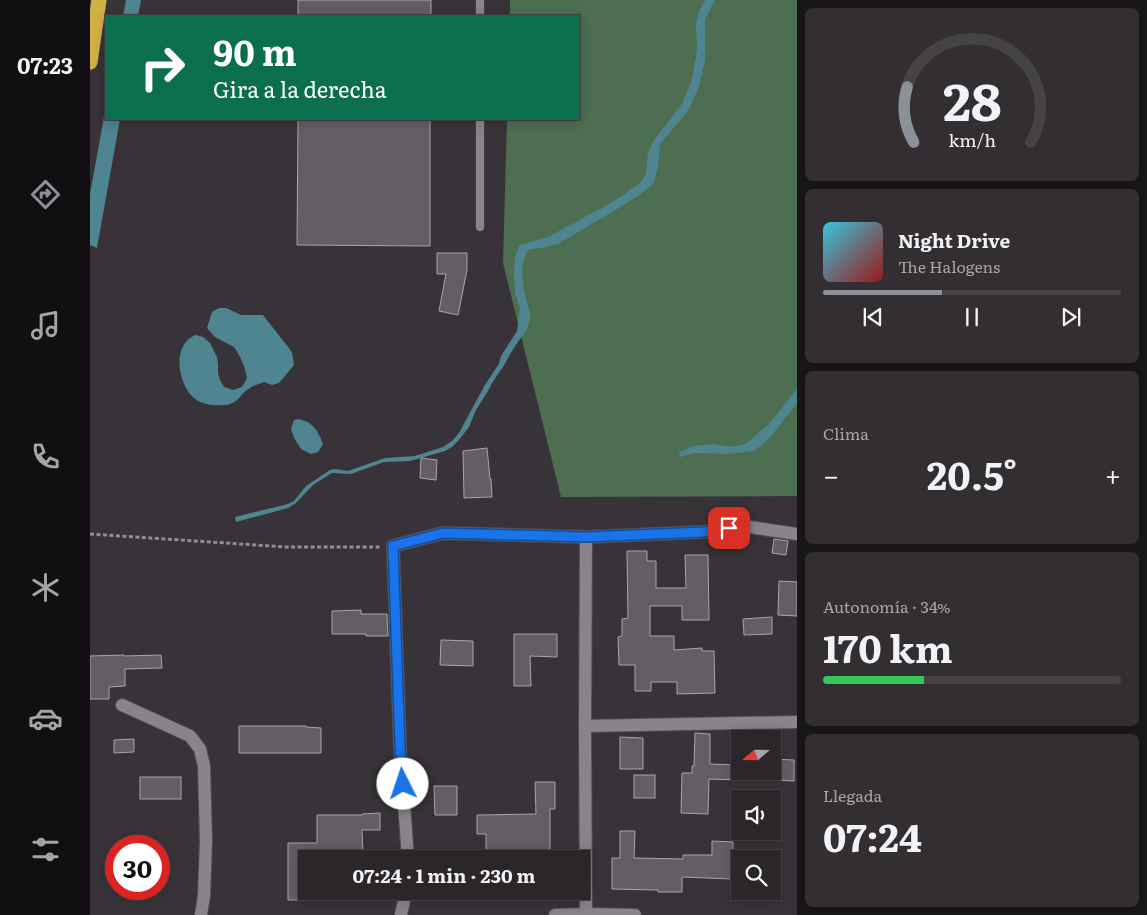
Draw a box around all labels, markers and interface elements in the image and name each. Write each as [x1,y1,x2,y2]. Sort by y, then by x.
text: 90 m [213,25,297,77]
icon: right [130,35,195,100]
text: 07:23 [17,48,73,81]
text: 28 [943,60,1001,137]
text: Gira a la derecha [213,72,387,105]
text: km/h [948,126,996,153]
icon: directions [28,177,63,212]
text: Night Drive [898,226,1010,254]
text: The Halogens [898,254,1000,278]
icon: previous [859,303,887,331]
icon: pause [958,303,986,331]
icon: next [1057,303,1085,331]
icon: music [28,308,63,343]
text: Clima [823,421,869,445]
icon: phone [28,439,63,474]
text: 20.5° [927,445,1017,502]
text: − [823,453,839,495]
text: + [1105,453,1121,495]
pin [708,507,750,549]
icon: arrive [715,514,743,542]
icon: climate [28,570,63,605]
text: Autonomía · 34% [823,594,951,618]
text: 170 km [823,618,953,675]
icon: car [28,701,63,736]
north arrow [731,730,781,780]
map controls [731,730,781,900]
position arrow [376,757,428,809]
text: Llegada [823,783,882,807]
button: sound [731,790,781,840]
text: 07:24 [823,807,922,864]
icon: filters [28,832,63,867]
speed limit sign: 30 [105,835,170,900]
button: search [731,850,781,900]
text: 07:24 · 1 min · 230 m [352,861,536,889]

